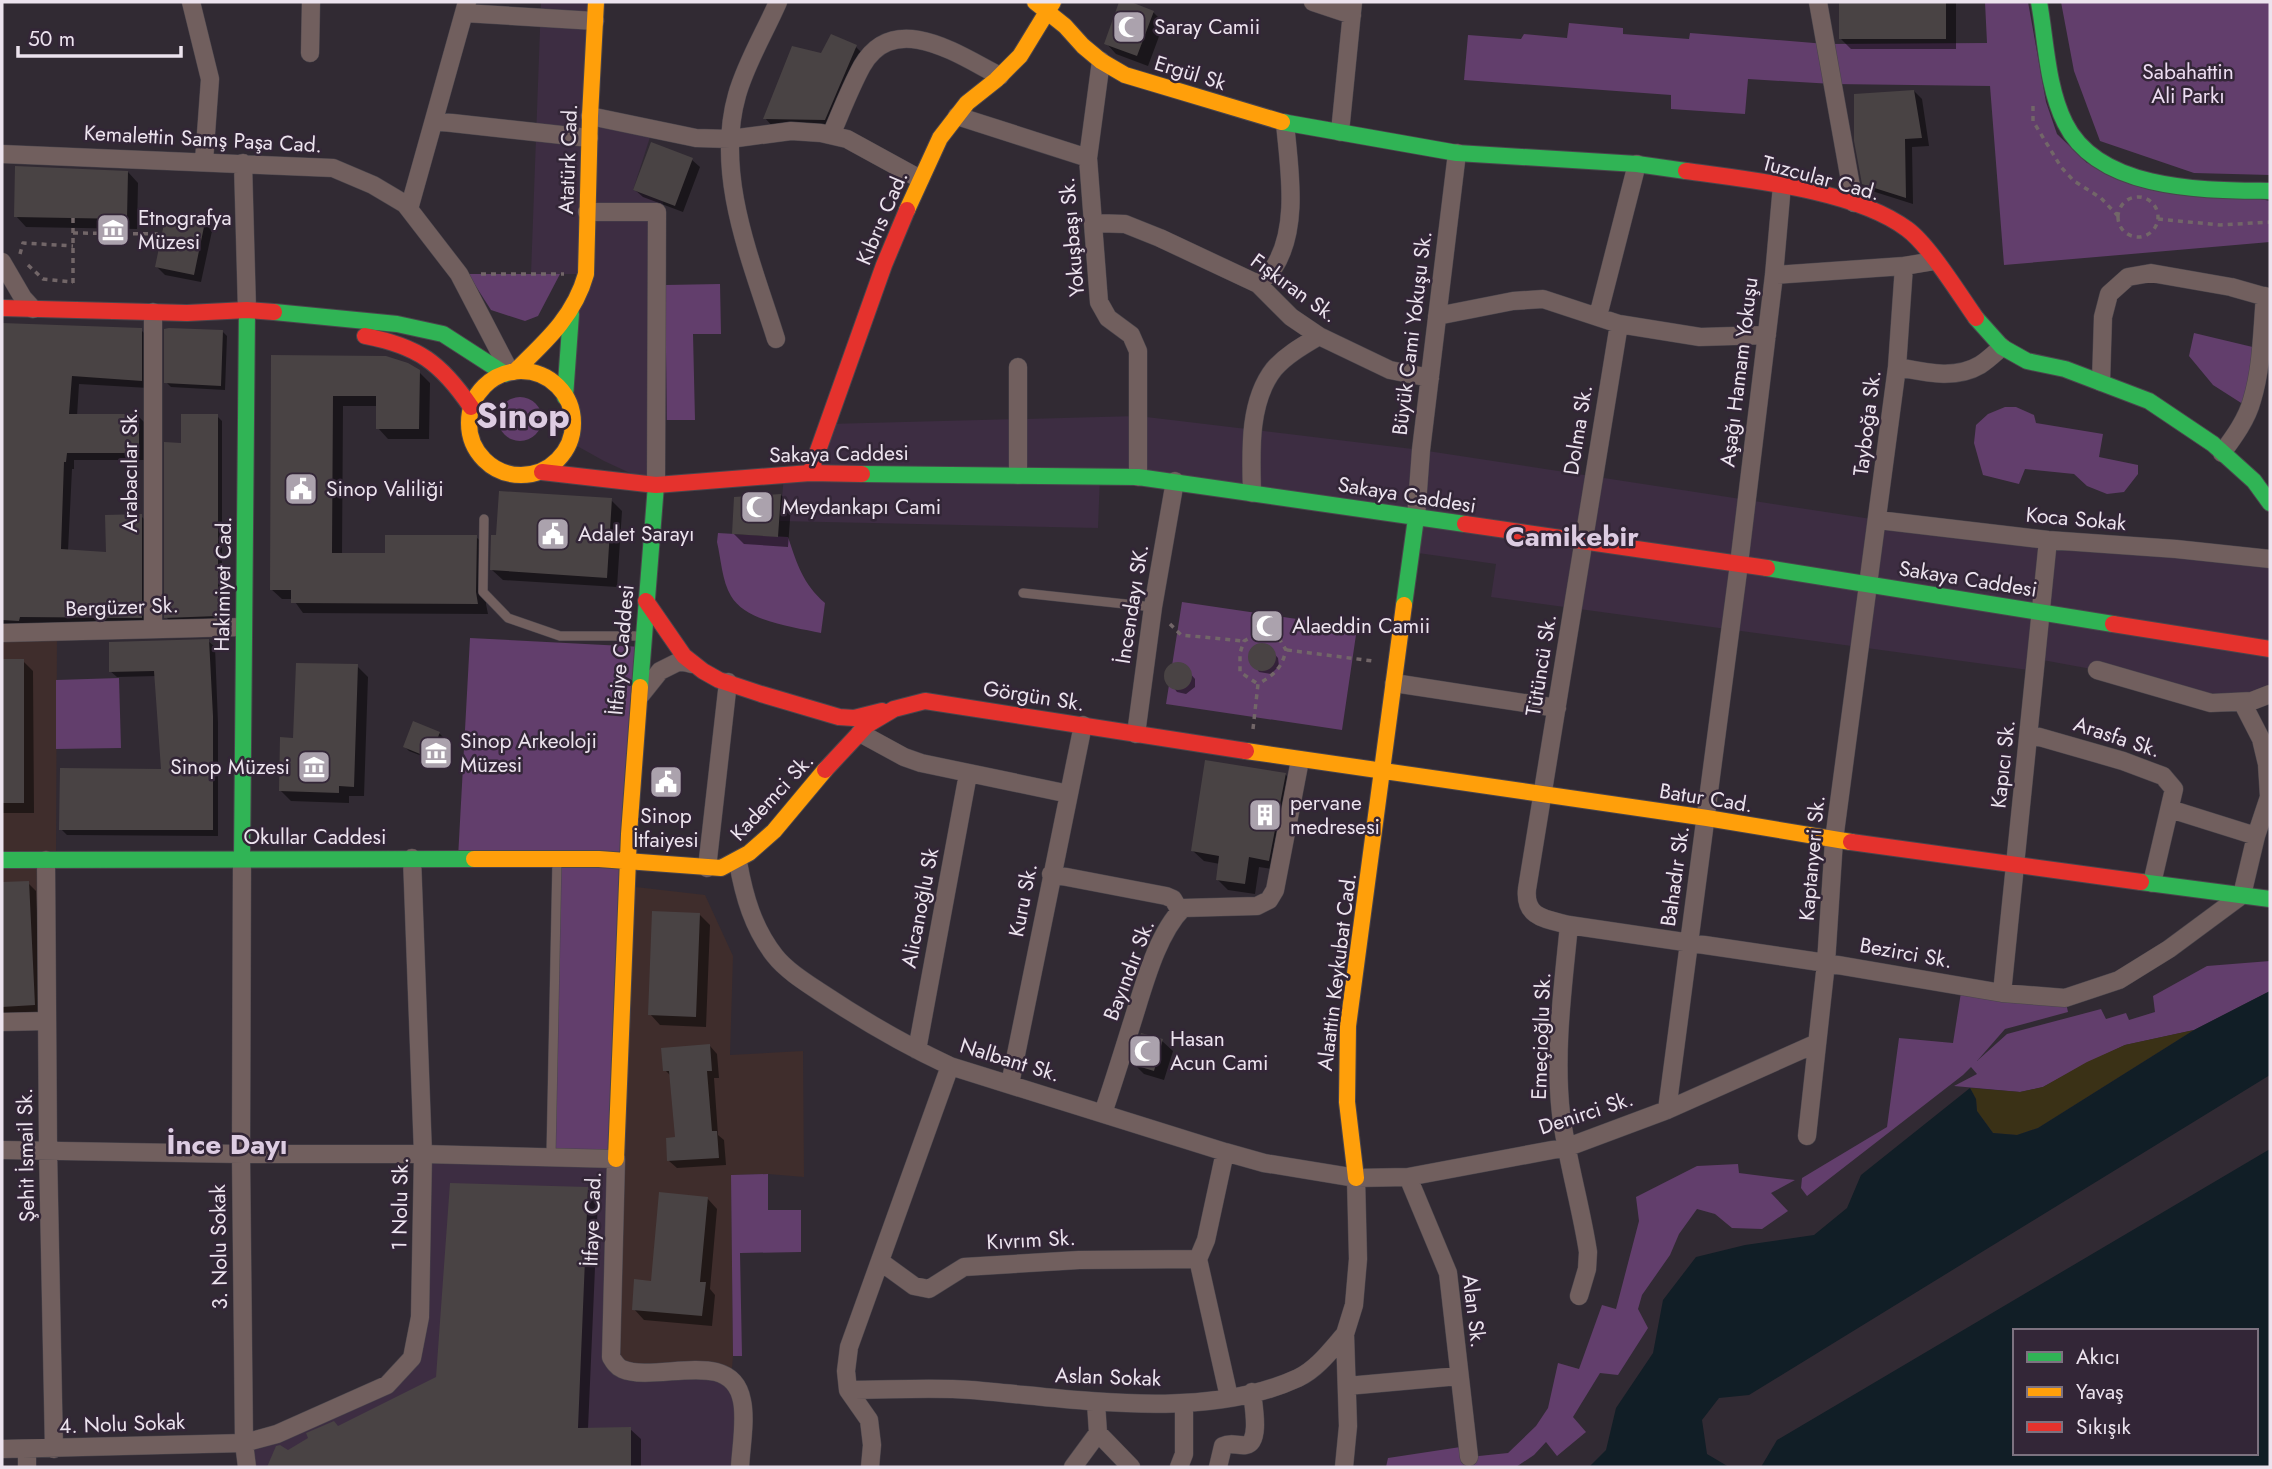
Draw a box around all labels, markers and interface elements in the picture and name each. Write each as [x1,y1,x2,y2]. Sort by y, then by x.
mosque icon: Saray Camii [1110,8,1148,46]
place label: Saray Camii [1154,12,1260,42]
scale bar [18,14,180,58]
text: 50 m [28,24,75,54]
street label: Ergül Sk [1151,48,1230,98]
park label: Sabahattin Ali Parkı [2142,57,2234,111]
street label: Atatürk Cad. [551,103,585,215]
street label: Kemalettin Samş Paşa Cad. [83,118,323,160]
street label: Tuzcular Cad. [1759,148,1883,208]
street label: Kıbrıs Cad. [849,166,915,270]
street label: Yokuşbaşı Sk. [1052,176,1092,298]
place label: Etnografya Müzesi [138,203,232,257]
museum icon: Etnografya Müzesi [94,211,132,249]
street label: Büyük Cami Yokuşu Sk. [1385,229,1439,437]
street label: Fışkıran Sk. [1244,246,1344,330]
street label: Aşağı Hamam Yokuşu [1712,275,1766,469]
street label: Tayboğa Sk. [1846,368,1888,478]
street label: Dolma Sk. [1556,383,1600,477]
district label: Sinop [476,391,570,441]
street label: Arabacılar Sk. [115,408,145,532]
street label: Sakaya Caddesi [769,438,909,470]
street label: Sakaya Caddesi [1336,469,1478,521]
public building icon: Sinop Valiliği [282,470,320,508]
place label: Sinop Valiliği [326,474,444,504]
mosque icon: Meydankapı Cami [738,488,776,526]
place label: Meydankapı Cami [782,492,941,522]
street label: Koca Sokak [2025,500,2128,538]
public building icon: Adalet Sarayı [534,515,572,553]
street label: Hakimiyet Cad. [207,516,239,652]
district label: Camikebir [1505,516,1639,557]
place label: Adalet Sarayı [578,519,694,549]
street label: İncendayı SK. [1108,542,1156,666]
street label: Sakaya Caddesi [1897,553,2039,605]
street label: İtfaiye Caddesi [600,583,642,717]
street label: Bergüzer Sk. [65,590,179,624]
mosque icon: Alaeddin Camii [1248,607,1286,645]
place label: Alaeddin Camii [1292,611,1430,641]
street label: Tütüncü Sk. [1518,612,1564,718]
street label: Görgün Sk. [981,673,1087,719]
street label: Arasfa Sk. [2070,709,2164,765]
street label: Kapıcı Sk. [1983,718,2023,810]
place label: Sinop Arkeoloji Müzesi [460,726,597,780]
museum icon: Sinop Arkeoloji Müzesi [417,734,455,772]
street label: Kademci Sk. [723,746,821,848]
museum icon: Sinop Müzesi [295,748,333,786]
place label: Sinop Müzesi [170,752,290,782]
public building icon: Sinop İtfaiyesi [647,763,685,801]
street label: Batur Cad. [1657,776,1755,820]
place label: pervane medresesi [1290,788,1380,842]
street label: Kaptanyeri Sk. [1792,794,1832,922]
building icon: pervane medresesi [1246,796,1284,834]
place label: Sinop İtfaiyesi [633,801,699,855]
street label: Okullar Caddesi [243,822,387,852]
street label: Bahadır Sk. [1653,824,1697,928]
street label: Alicanoğlu Sk [894,845,946,971]
street label: Kuru Sk. [1001,861,1045,939]
street label: Alaattin Keykubat Cad. [1310,871,1364,1073]
street label: Bayındır Sk. [1096,915,1162,1025]
street label: Bezirci Sk. [1857,930,1955,976]
street label: Emeçioğlu Sk. [1524,972,1558,1100]
place label: Hasan Acun Cami [1170,1024,1269,1078]
street label: Nalbant Sk. [956,1031,1064,1089]
mosque icon: Hasan Acun Cami [1126,1032,1164,1070]
street label: Denirci Sk. [1535,1084,1637,1142]
street label: Şehit İsmail Sk. [10,1087,42,1223]
district label: İnce Dayı [166,1124,288,1165]
street label: 1 Nolu Sk. [384,1157,416,1251]
street label: İtfaye Cad. [575,1171,609,1267]
street label: 3. Nolu Sokak [203,1183,235,1310]
street label: Kıvrım Sk. [985,1223,1077,1257]
street label: Alan Sk. [1455,1273,1493,1349]
legend [2013,1329,2258,1455]
text: Akıcı [2076,1342,2120,1372]
street label: Aslan Sokak [1054,1360,1162,1394]
text: Yavaş [2076,1377,2123,1407]
street label: 4. Nolu Sokak [58,1407,186,1441]
text: Sıkışık [2076,1412,2132,1442]

